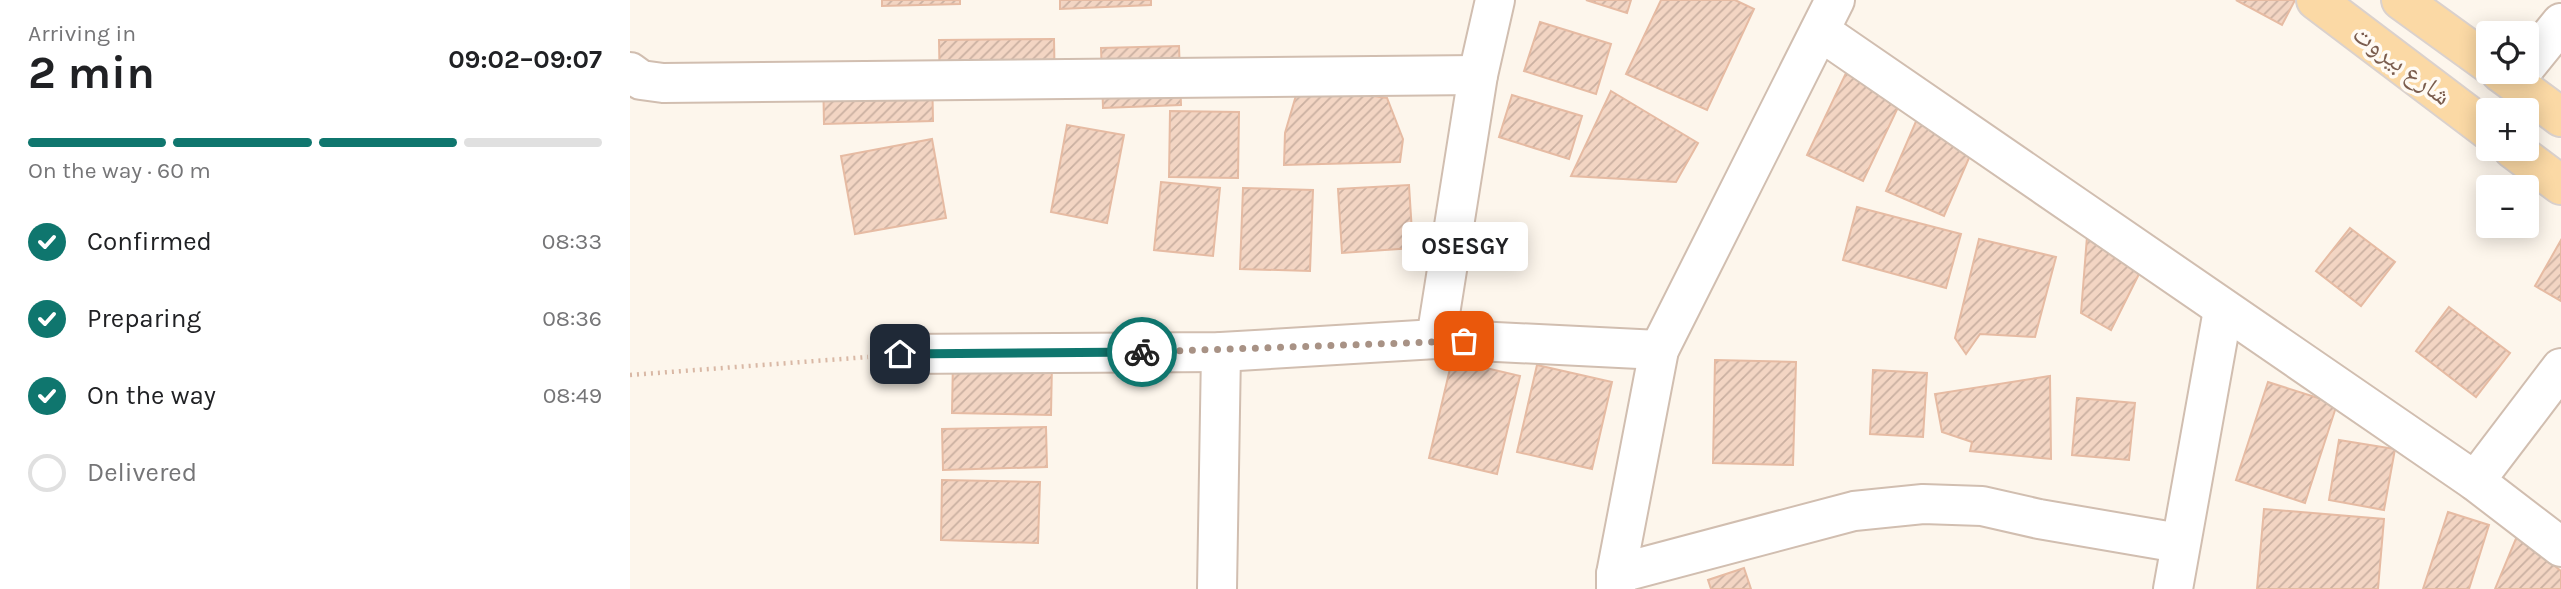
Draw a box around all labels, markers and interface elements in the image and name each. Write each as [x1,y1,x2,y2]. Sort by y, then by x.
street label: شارع بيروت [2347,18,2457,112]
text: Arriving in [28,20,136,47]
map controls [2476,21,2539,238]
button: locate [2476,21,2539,84]
text: 09:02–09:07 [448,44,602,75]
text: 2 min [28,46,155,100]
button: + [2476,98,2539,161]
text: On the way · 60 m [28,157,211,184]
button: − [2476,175,2539,238]
callout: OSESGY [1401,222,1527,271]
icon: check [28,223,66,261]
text: Confirmed [87,226,212,257]
text: 08:33 [542,228,602,255]
text: OSESGY [1421,233,1509,260]
icon: check [28,300,66,338]
text: Preparing [87,303,201,334]
text: 08:36 [542,305,602,332]
pin [1434,311,1494,371]
courier [1107,317,1177,387]
icon: bag [1445,322,1483,360]
pin [870,324,930,384]
icon: bike [1123,333,1161,371]
icon: home [881,335,919,373]
icon: check [28,377,66,415]
text: On the way [87,380,216,411]
text: 08:49 [543,382,602,409]
text: Delivered [87,457,197,488]

